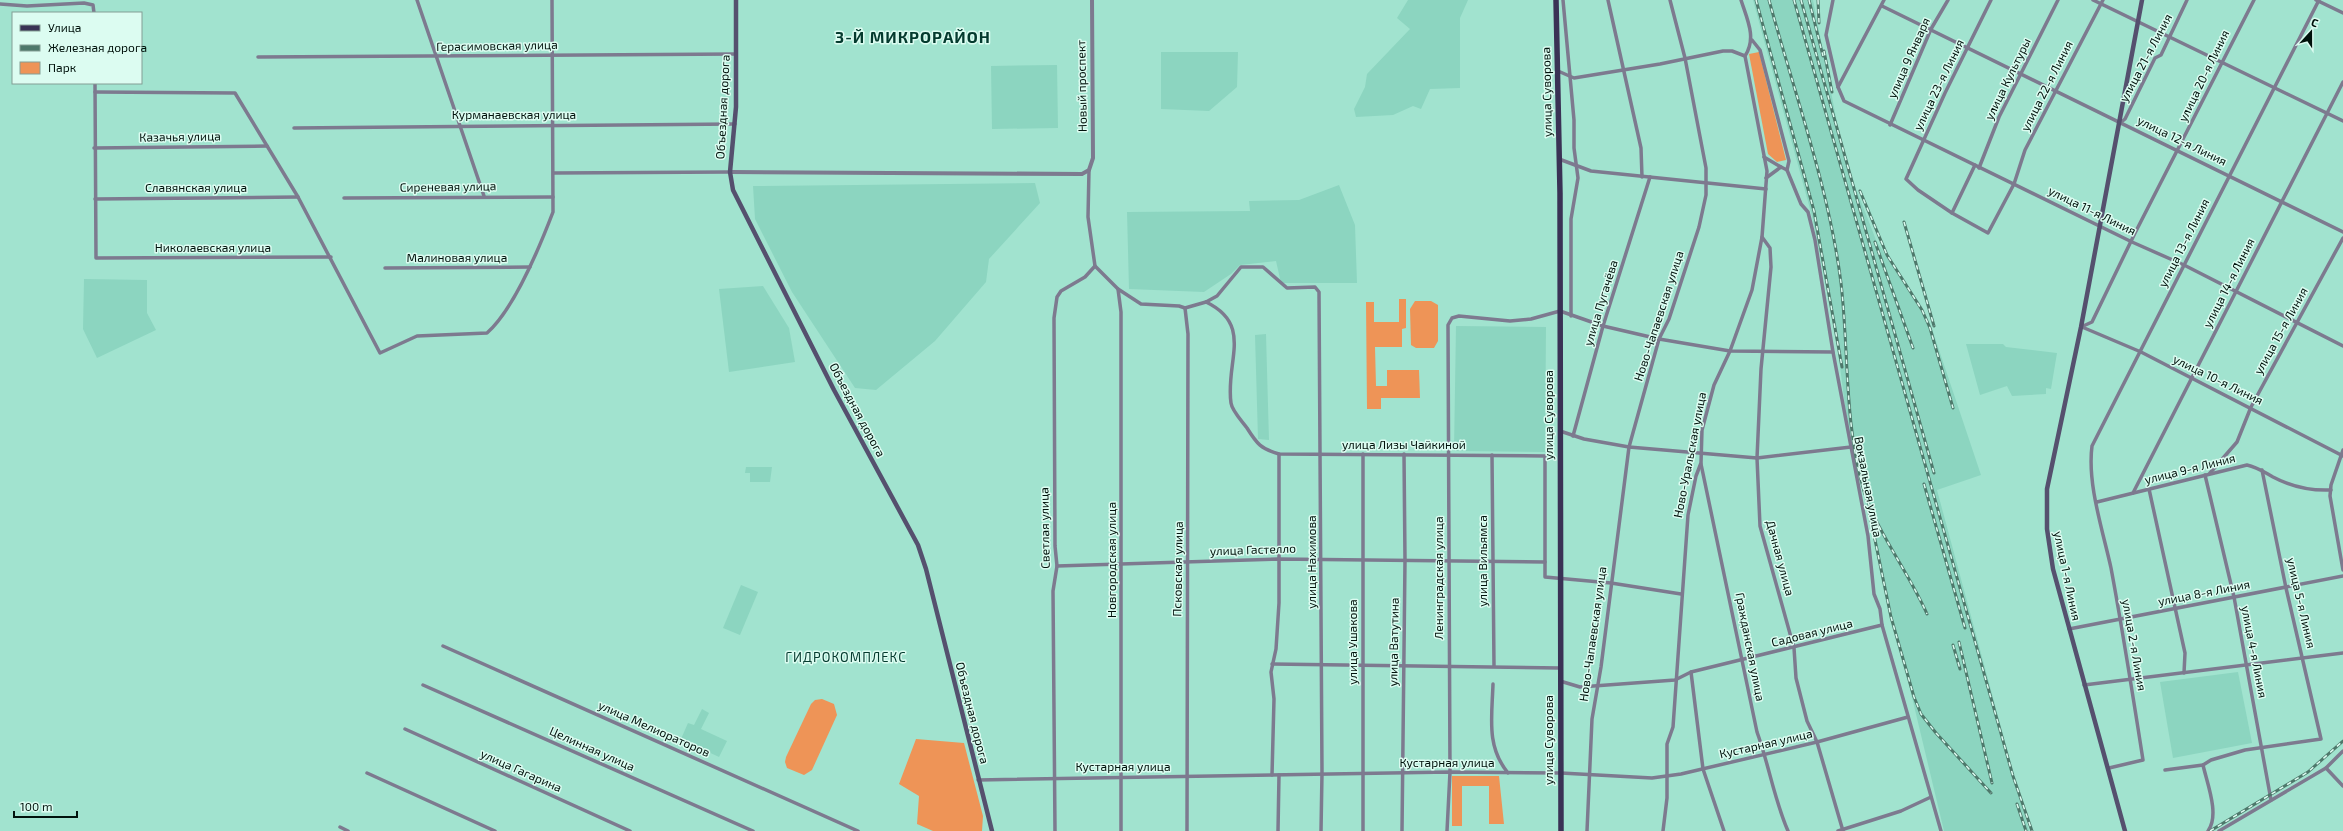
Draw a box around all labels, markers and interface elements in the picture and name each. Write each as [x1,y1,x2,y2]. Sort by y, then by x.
street label: улица 21-я Линия [2116,11,2175,104]
legend [12,12,142,84]
north arrow [2291,12,2331,52]
street label: улица 9 Января [1884,15,1933,101]
text: С [2309,15,2321,30]
text: Улица [48,20,81,34]
district label: 3-Й МИКРОРАЙОН [835,27,991,46]
street label: улица 20-я Линия [2175,27,2232,124]
street label: улица Культуры [1981,35,2034,122]
street label: Герасимовская улица [436,37,558,54]
street label: улица 23-я Линия [1910,37,1967,133]
street label: улица 22-я Линия [2017,38,2076,134]
text: Железная дорога [48,40,147,54]
street label: Новый проспект [1073,40,1089,132]
street label: улица Суворова [1538,47,1555,137]
street label: Объездная дорога [712,54,732,160]
text: Парк [48,60,77,74]
street label: Курманаевская улица [452,107,576,122]
street label: улица 12-я Линия [2135,112,2229,169]
street label: Казачья улица [139,128,221,145]
street label: Сиреневая улица [399,178,497,195]
street label: Славянская улица [145,180,247,195]
street label: улица 11-я Линия [2046,183,2139,238]
street label: улица 13-я Линия [2155,196,2212,290]
street label: улица 14-я Линия [2200,236,2258,330]
street label: Николаевская улица [155,240,271,255]
street label: Ново-Чапаевская улица [1630,249,1687,383]
street label: Малиновая улица [407,250,507,265]
street label: улица Пугачёва [1580,258,1621,348]
street label: улица 15-я Линия [2250,285,2311,377]
street label: улица 10-я Линия [2171,351,2266,408]
street label: Объездная дорога [827,360,889,459]
street label: улица Суворова [1541,370,1556,460]
street label: Ново-Уральская улица [1670,391,1709,519]
street label: Вокзальная улица [1851,435,1886,539]
street label: улица Лизы Чайкиной [1342,437,1466,452]
street label: улица 9-я Линия [2143,450,2237,487]
street label: Светлая улица [1036,487,1053,569]
street label: Новгородская улица [1104,502,1119,618]
street label: улица Нахимова [1304,515,1319,609]
street label: улица Вильямса [1475,515,1490,607]
street label: Ленинградская улица [1431,516,1446,640]
street label: Дачная улица [1763,518,1798,597]
street label: Псковская улица [1169,521,1186,617]
street label: улица 1-я Линия [2051,530,2084,622]
street label: улица Гастелло [1210,540,1296,558]
street label: улица 5-я Линия [2284,556,2319,650]
street label: Ново-Чапаевская улица [1576,566,1609,702]
street label: улица 8-я Линия [2157,576,2251,609]
street label: Гражданская улица [1733,591,1768,703]
street label: улица Ватутина [1385,597,1402,687]
street label: улица 2-я Линия [2119,598,2150,692]
street label: улица Ушакова [1345,599,1360,685]
street label: улица 4-я Линия [2238,605,2271,699]
street label: Садовая улица [1770,615,1854,650]
district label: ГИДРОКОМПЛЕКС [785,649,907,665]
street label: Объездная дорога [954,660,992,765]
street label: улица Суворова [1541,695,1556,785]
street label: улица Мелиораторов [596,697,712,760]
street label: Целинная улица [547,723,637,774]
street label: Кустарная улица [1718,726,1814,762]
street label: улица Гагарина [478,746,564,795]
street label: Кустарная улица [1399,755,1495,770]
street label: Кустарная улица [1075,759,1171,774]
scale bar [14,793,77,819]
text: 100 m [20,799,52,813]

